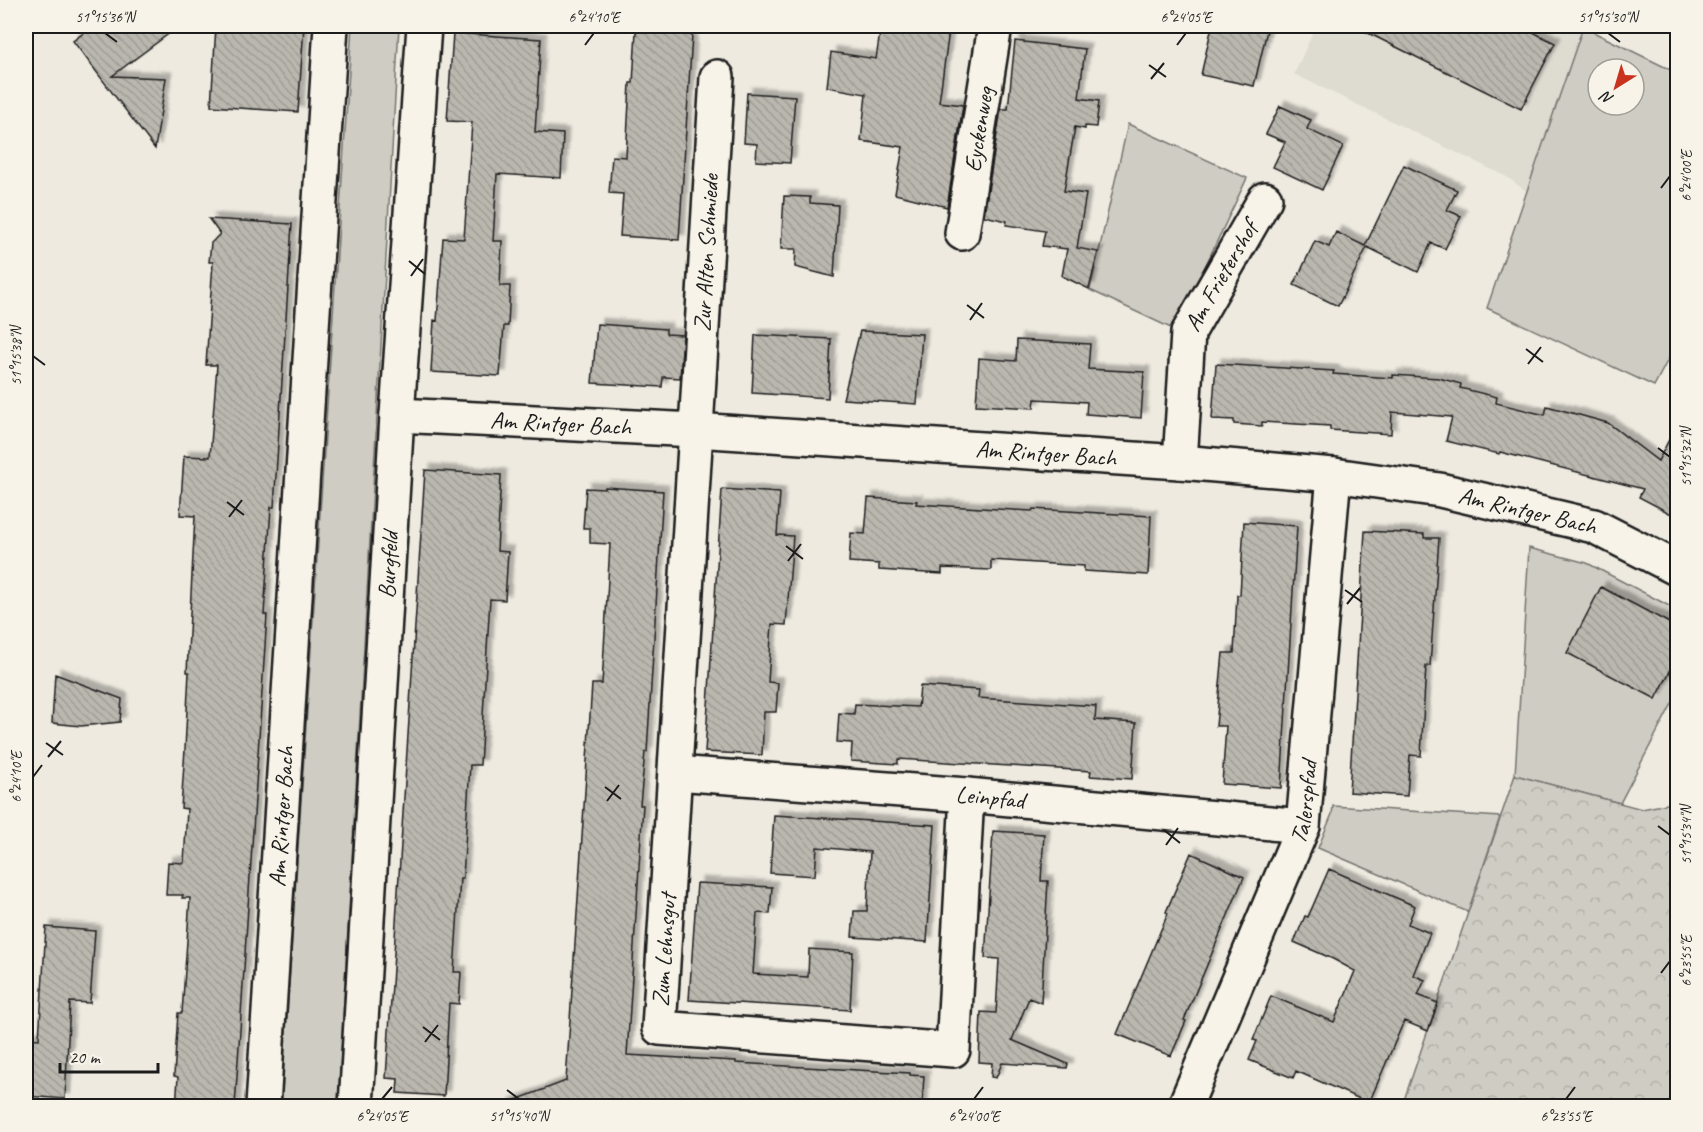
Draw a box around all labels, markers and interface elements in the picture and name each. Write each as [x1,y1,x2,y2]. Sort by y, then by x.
text: 51°15'36"N [75,8,138,27]
text: 6°24'10"E [568,8,622,27]
text: 6°24'05"E [1160,8,1214,27]
text: 51°15'30"N [1578,8,1641,27]
north arrow [1586,57,1646,117]
street label: Eyckenweg [957,83,1000,174]
text: N [1595,85,1618,109]
text: 6°24'00"E [1677,148,1696,202]
street label: Zur Alten Schmiede [687,171,725,332]
street label: Am Frietershof [1177,211,1267,336]
text: 51°15'38"N [7,323,26,386]
street label: Am Rintger Bach [490,405,634,442]
text: 51°15'32"N [1677,424,1696,487]
street label: Am Rintger Bach [975,434,1119,473]
street label: Am Rintger Bach [1456,480,1601,542]
street label: Burgfeld [371,527,405,599]
street label: Am Rintger Bach [262,744,301,888]
text: 6°24'10"E [7,749,26,803]
street label: Talerspfad [1282,756,1324,848]
street label: Leinpfad [955,779,1029,816]
text: 51°15'34"N [1677,802,1696,865]
street label: Zum Lehnsgut [645,889,683,1008]
text: 6°23'55"E [1677,933,1696,987]
scale bar [60,1036,158,1074]
text: 20 m [69,1046,102,1068]
text: 6°24'05"E [356,1107,410,1126]
text: 51°15'40"N [489,1107,552,1126]
text: 6°24'00"E [948,1107,1002,1126]
text: 6°23'55"E [1540,1107,1594,1126]

